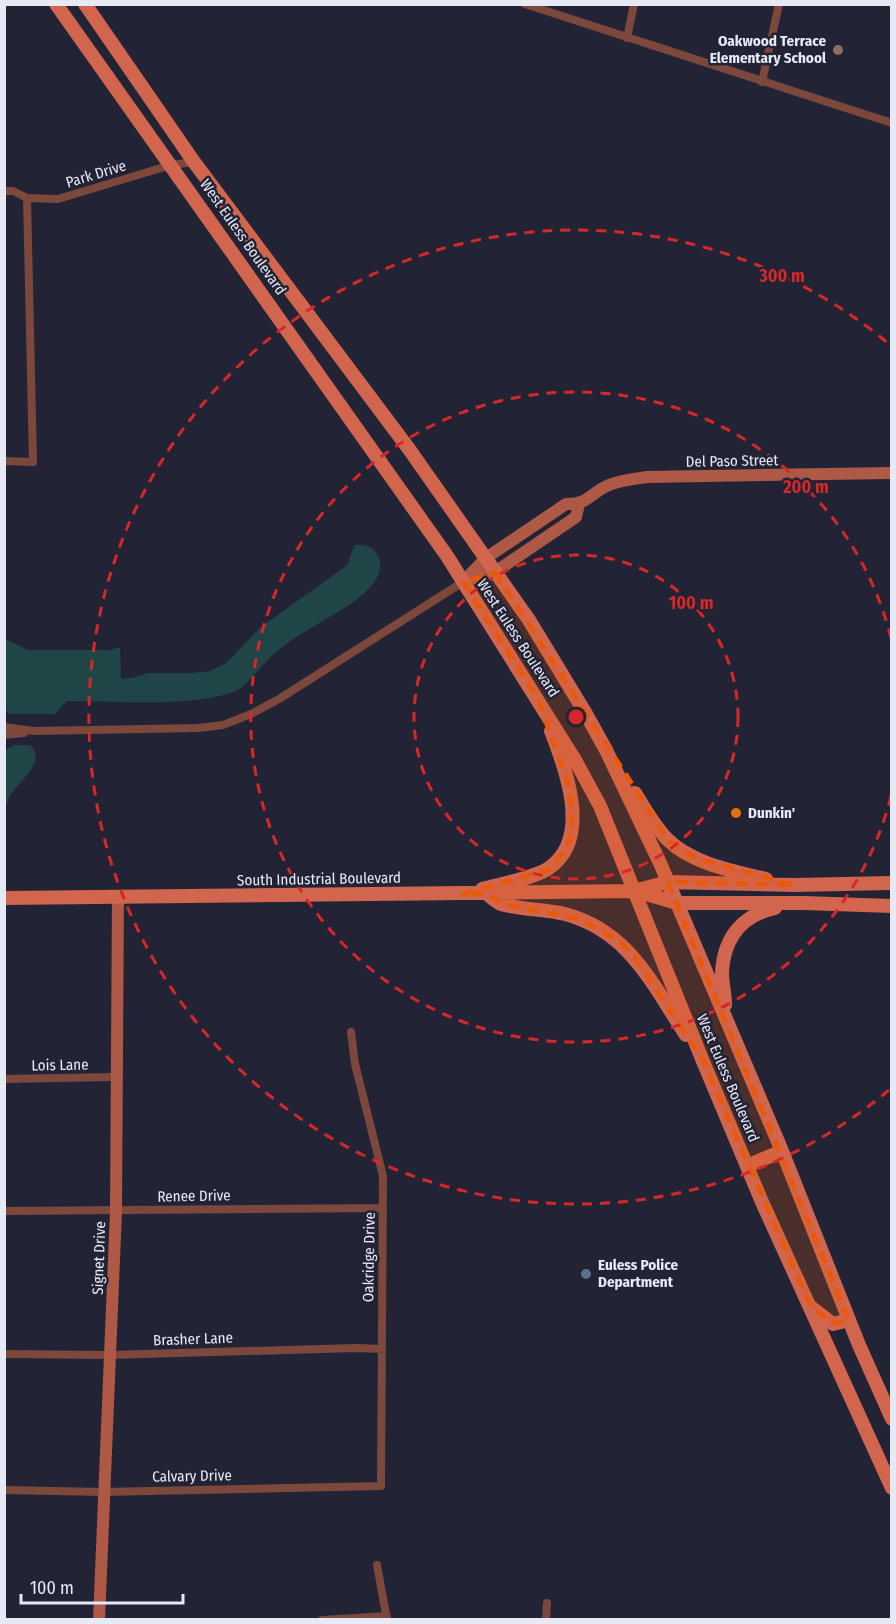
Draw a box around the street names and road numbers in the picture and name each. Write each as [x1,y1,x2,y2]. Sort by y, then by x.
street label: Park Drive [64,156,128,192]
street label: West Euless Boulevard [196,176,290,298]
street label: Del Paso Street [686,451,779,471]
street label: West Euless Boulevard [473,576,563,700]
street label: South Industrial Boulevard [237,869,401,889]
street label: West Euless Boulevard [693,1011,763,1145]
street label: Lois Lane [31,1056,89,1074]
street label: Renee Drive [157,1186,231,1206]
street label: Oakridge Drive [359,1212,379,1302]
street label: Signet Drive [89,1221,109,1295]
street label: Brasher Lane [153,1329,233,1349]
street label: Calvary Drive [152,1466,232,1486]

